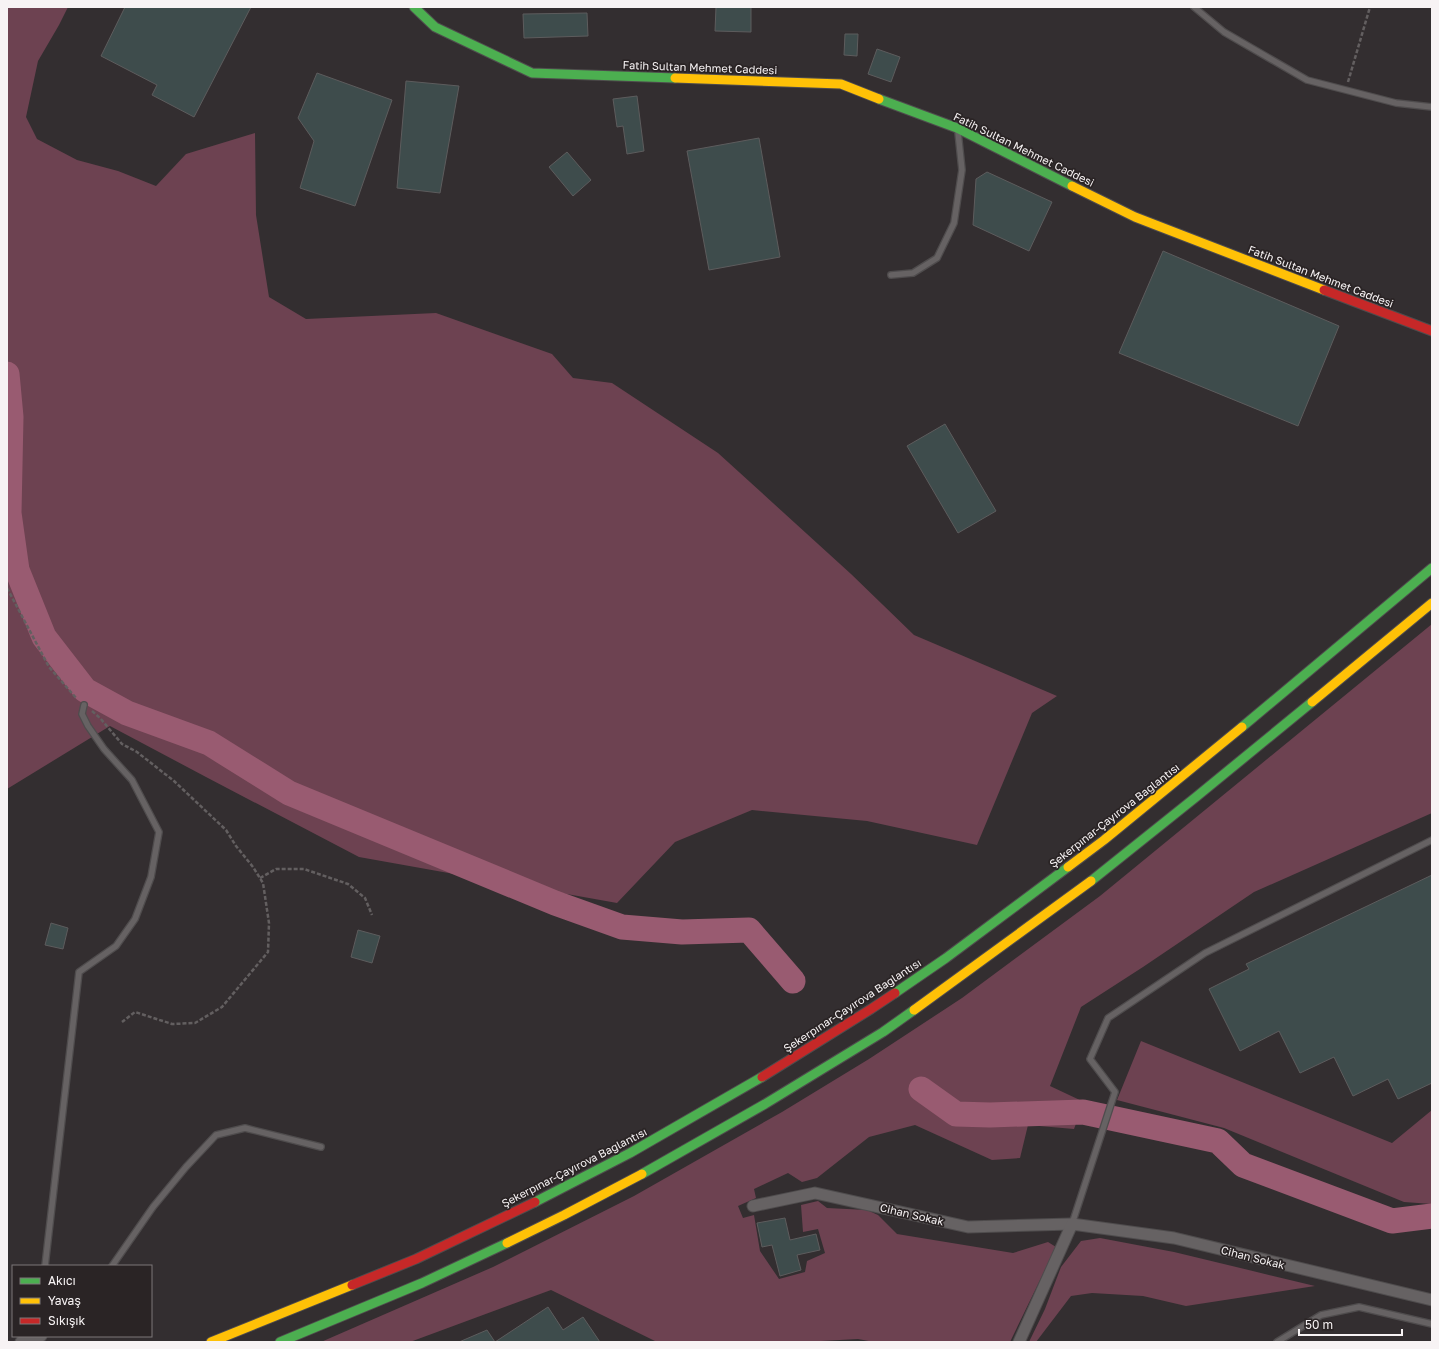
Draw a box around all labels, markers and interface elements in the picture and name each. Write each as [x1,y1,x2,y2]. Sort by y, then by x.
street label: Fatih Sultan Mehmet Caddesi [622,58,778,76]
street label: Fatih Sultan Mehmet Caddesi [952,109,1096,189]
street label: Fatih Sultan Mehmet Caddesi [1246,242,1396,310]
street label: Şekerpınar-Çayırova Bağlantısı [1046,760,1182,870]
street label: Şekerpınar-Çayırova Bağlantısı [781,956,923,1054]
street label: Şekerpınar-Çayırova Bağlantısı [499,1125,649,1209]
street label: Cihan Sokak [879,1200,945,1228]
street label: Cihan Sokak [1220,1243,1286,1271]
legend [12,1265,152,1337]
text: Akıcı [48,1273,76,1288]
text: Yavaş [48,1293,81,1308]
scale bar [1299,1311,1402,1337]
text: Sıkışık [48,1313,85,1328]
text: 50 m [1305,1317,1333,1332]

